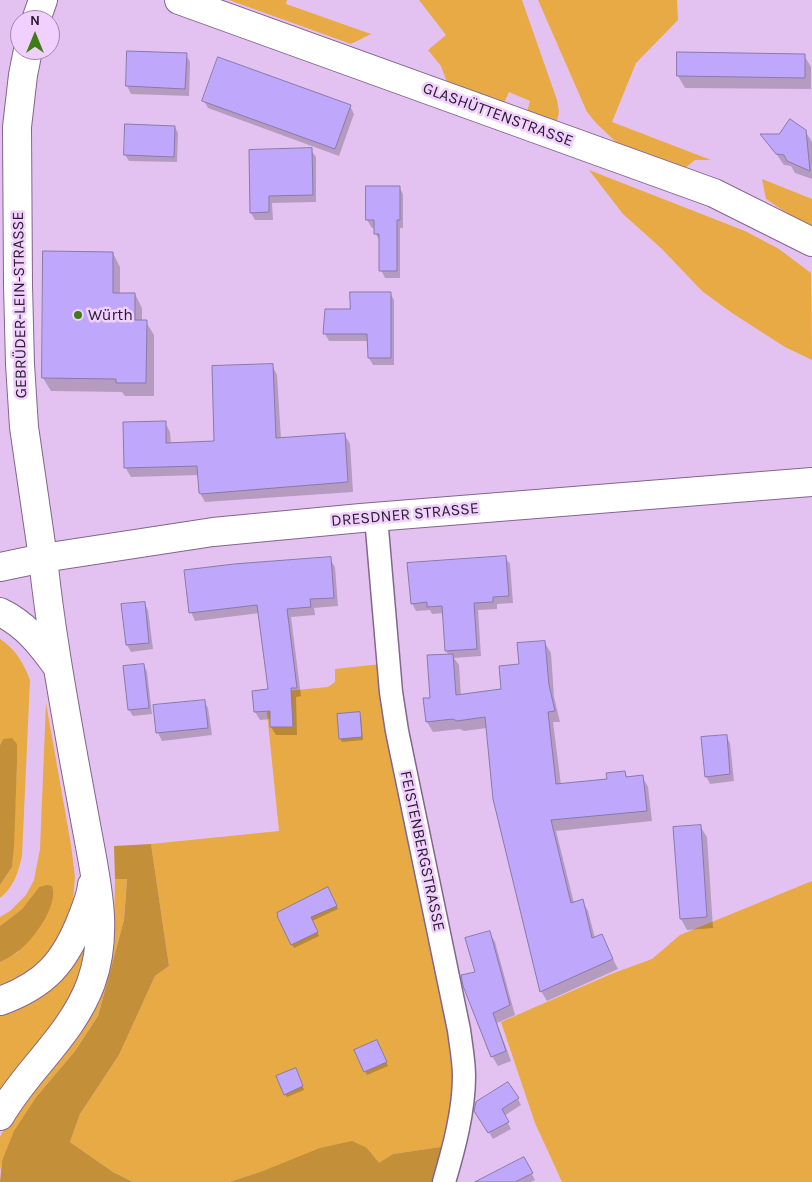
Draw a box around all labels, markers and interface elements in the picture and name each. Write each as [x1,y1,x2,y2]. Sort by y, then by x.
north arrow [10,10,60,60]
text: N [30,12,40,29]
street label: GLASHÜTTENSTRASSE [420,79,576,151]
street label: GEBRÜDER-LEIN-STRASSE [9,211,31,399]
place label: Würth [88,305,133,325]
marker: Würth [72,309,84,321]
street label: DRESDNER STRASSE [330,499,480,531]
street label: FEISTENBERGSTRASSE [396,769,448,933]

